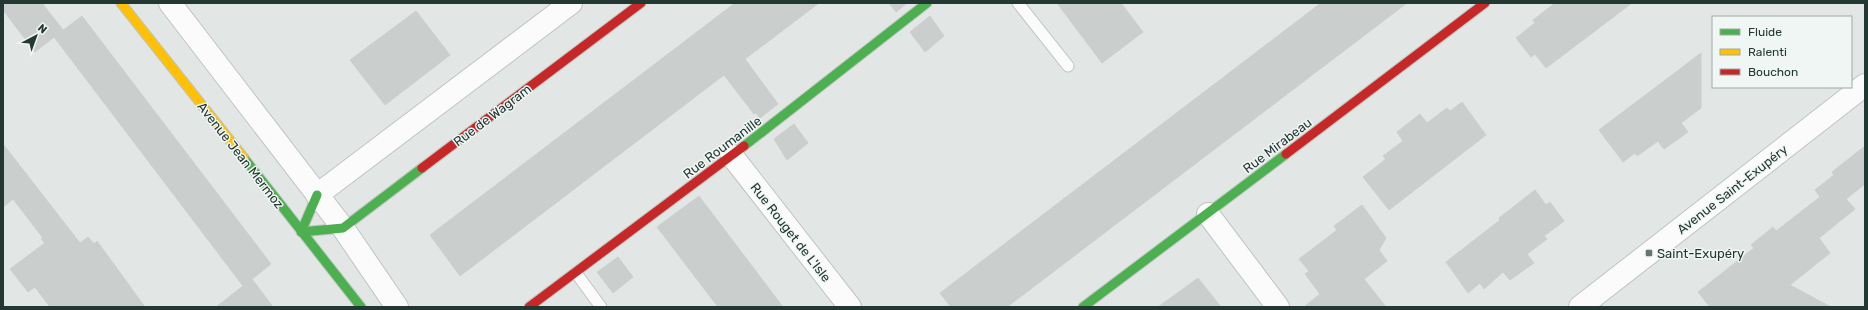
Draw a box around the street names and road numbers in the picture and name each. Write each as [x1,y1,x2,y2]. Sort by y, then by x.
street label: Rue de Wagram [450,81,535,150]
street label: Avenue Jean Mermoz [194,99,287,212]
street label: Rue Roumanille [680,113,764,182]
street label: Rue Mirabeau [1240,115,1315,176]
street label: Avenue Saint-Exupéry [1674,142,1790,237]
street label: Rue Rouget de L'Isle [747,180,834,285]

